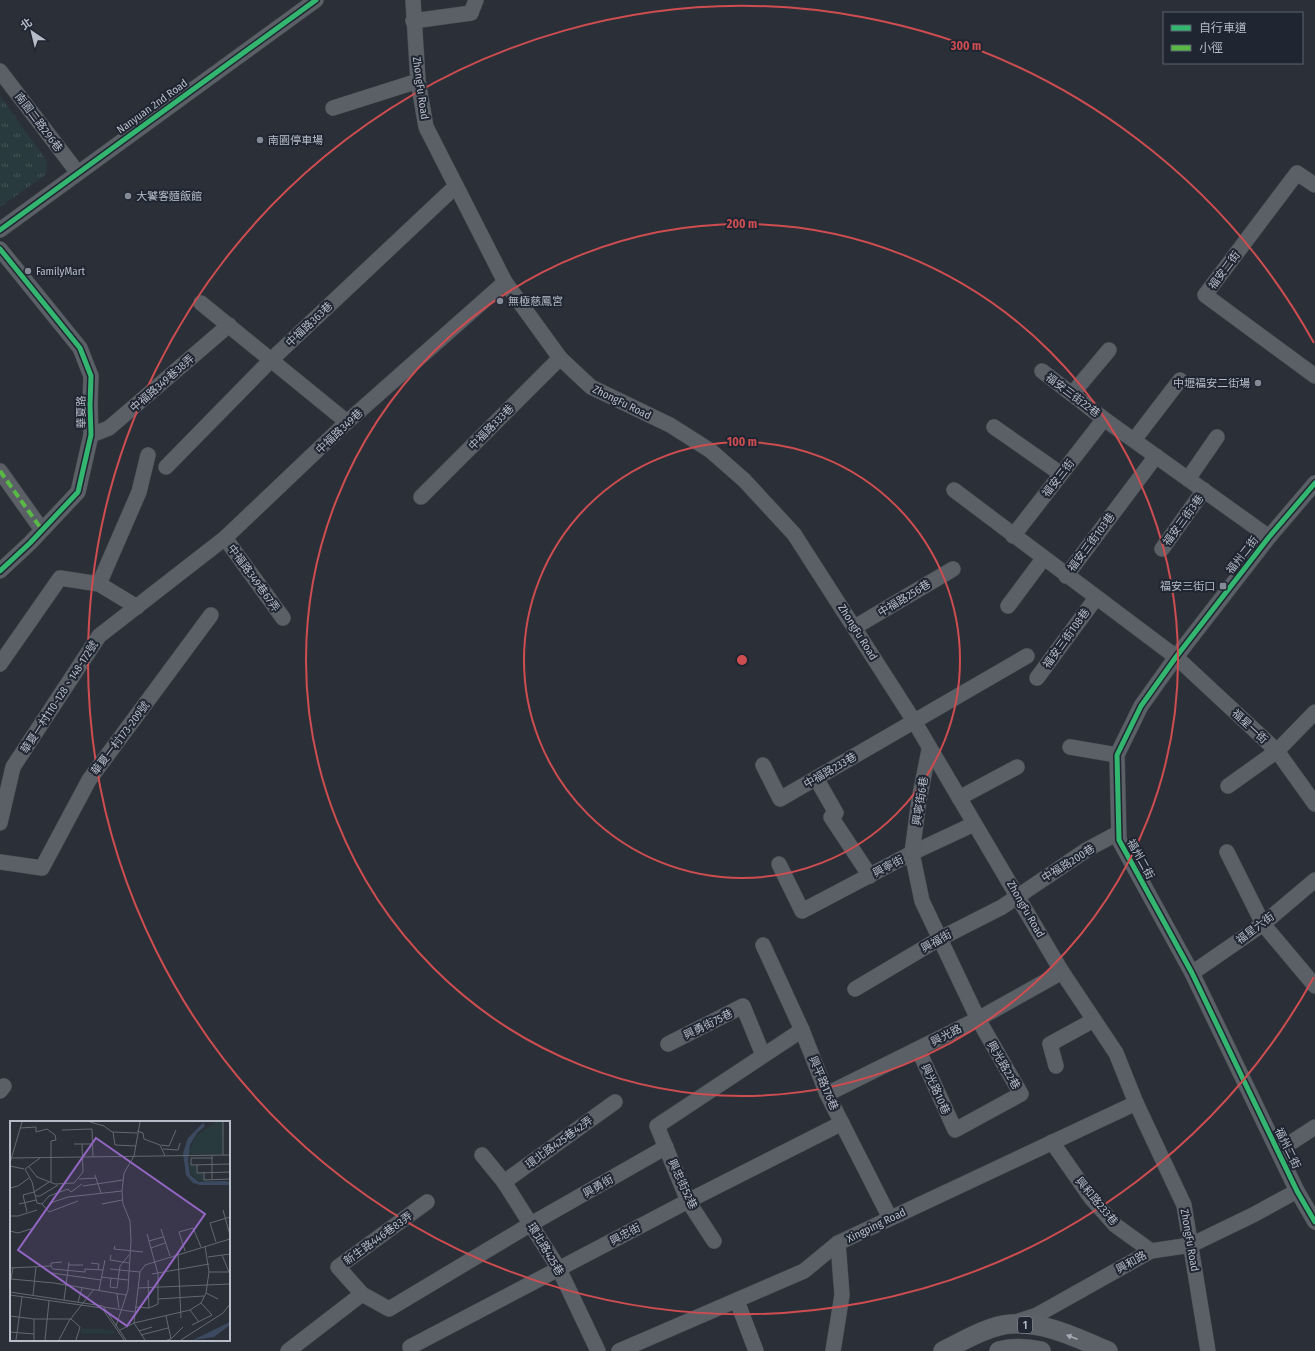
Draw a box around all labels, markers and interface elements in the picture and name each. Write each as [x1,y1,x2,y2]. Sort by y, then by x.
north arrow [12,12,52,52]
legend [1163,12,1303,64]
text: 北 [18,16,35,33]
text: 自行車道 [1199,21,1247,35]
text: 300 m [950,39,981,53]
text: 小徑 [1199,41,1223,55]
street label: ZhongFu Road [410,56,431,120]
street label: Nanyuan 2nd Road [114,76,190,136]
street label: 南園二路296巷 [12,90,65,154]
place label: 南園停車場 [268,134,323,147]
marker: 南園停車場 [255,135,265,145]
place label: 大饕客麵飯館 [136,190,202,203]
marker: 大饕客麵飯館 [123,191,133,201]
text: 200 m [726,217,757,231]
street label: 福安二街 [1206,249,1243,292]
place label: FamilyMart [36,265,86,278]
marker: FamilyMart [23,266,33,276]
place label: 無極慈鳳宮 [508,295,563,308]
marker: 無極慈鳳宮 [495,296,505,306]
street label: 中福路363巷 [283,299,335,349]
street label: 中福路349巷38弄 [128,352,197,415]
street label: 福安三街22巷 [1043,371,1102,420]
place label: 中壢福安二街場 [1173,377,1250,390]
marker: 中壢福安二街場 [1253,378,1263,388]
street label: ZhongFu Road [590,383,653,422]
street label: 華夏路 [75,395,88,429]
street label: 中福路333巷 [466,402,517,453]
street label: 中福路349巷 [313,406,365,456]
text: 100 m [727,435,757,449]
street label: 福安三街 [1040,457,1077,500]
street label: 福安三街3巷 [1161,492,1206,548]
street label: 福安三街103巷 [1065,510,1118,574]
street label: 福州二街 [1224,534,1261,577]
street label: 中福路349巷67弄 [225,542,282,615]
street label: 中福路256巷 [875,578,933,619]
place label: 福安三街口 [1160,580,1215,593]
marker: 福安三街口 [1218,581,1228,591]
street label: ZhongFu Road [835,602,880,663]
street label: 福安三街108巷 [1040,606,1092,671]
street label: 華夏一村110~128、148~172號 [18,639,101,756]
centre of rings [735,653,749,667]
street label: 華夏一村173~209號 [89,699,152,778]
street label: 福星一街 [1229,707,1270,746]
street label: 中福路233巷 [802,750,859,791]
street label: 興寧街6巷 [910,776,931,827]
street label: 福州二街 [1124,837,1157,882]
street label: 中福路200巷 [1039,842,1097,885]
street label: 興寧街 [871,853,906,880]
street label: ZhongFu Road [1004,879,1047,940]
street label: 福星六街 [1234,910,1277,947]
street label: 興福街 [919,928,954,955]
street label: 興勇街75巷 [681,1007,735,1042]
street label: 興光路 [929,1022,964,1049]
street label: 興光路22巷 [985,1039,1023,1092]
street label: 興平路176巷 [806,1054,841,1112]
street label: 興光路10巷 [919,1062,952,1117]
street label: 環北路425巷42弄 [523,1114,596,1171]
inset map [10,1121,230,1341]
street label: 福州二街 [1272,1126,1303,1171]
street label: 興忠街52巷 [665,1157,700,1211]
street label: 興勇街 [581,1173,616,1200]
street label: 興和路233巷 [1073,1175,1120,1228]
street label: Xingping Road [845,1206,908,1245]
street label: ZhongFu Road [1178,1208,1201,1272]
street label: 新生路446巷83弄 [341,1209,415,1268]
street label: 環北路425巷 [525,1221,566,1278]
street label: 興忠街 [608,1221,643,1248]
street label: 興和路 [1114,1249,1149,1276]
road number: 1 [1018,1317,1032,1333]
one-way arrow [1065,1333,1077,1339]

